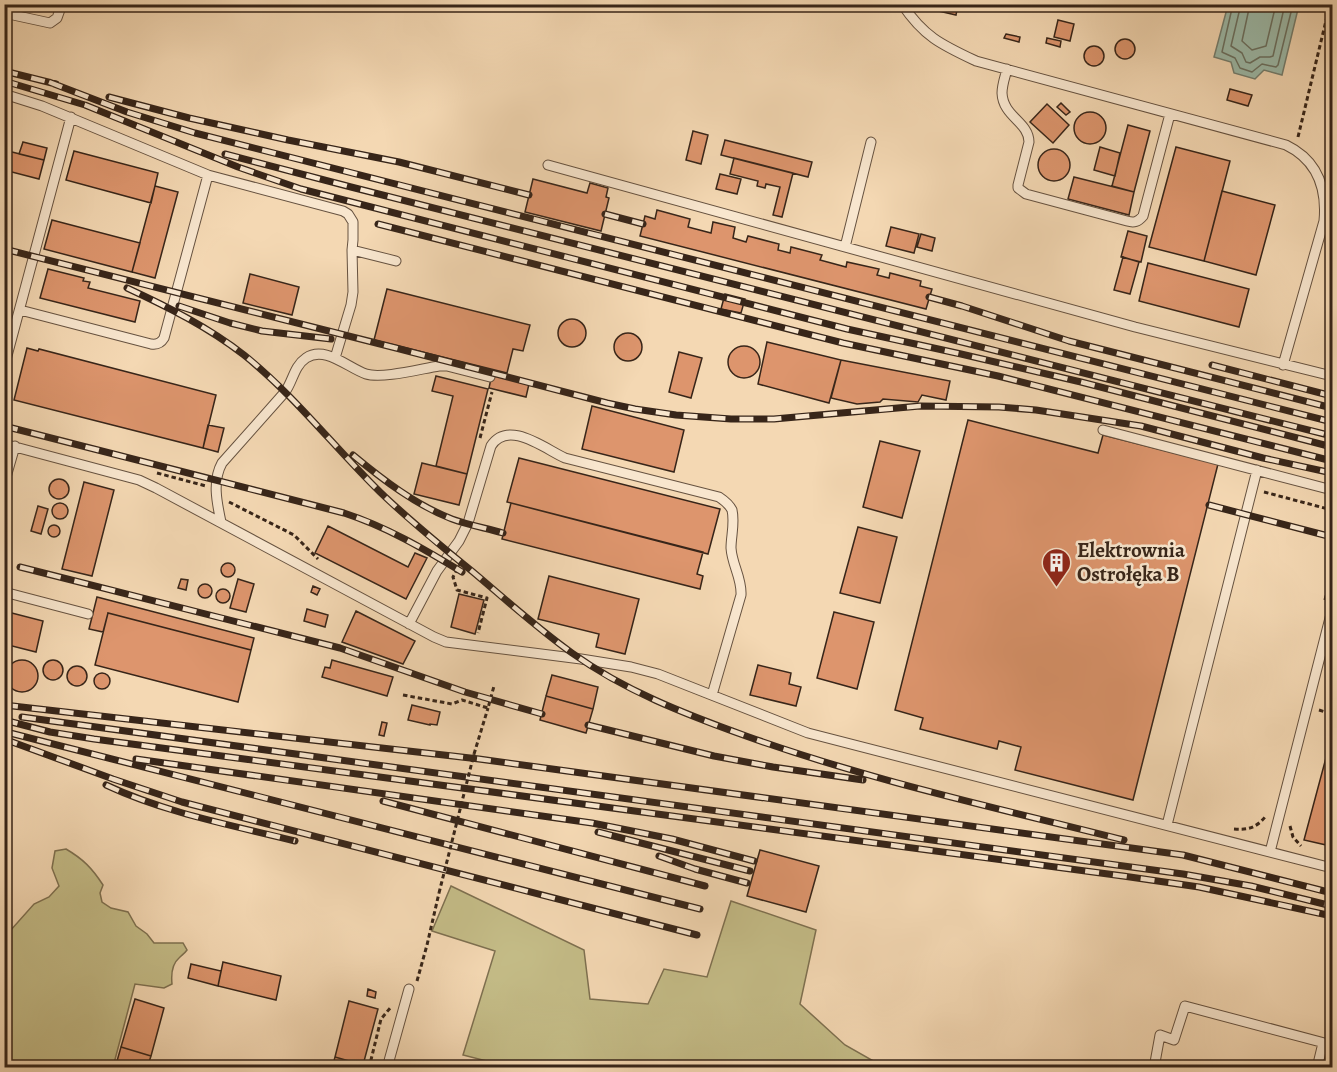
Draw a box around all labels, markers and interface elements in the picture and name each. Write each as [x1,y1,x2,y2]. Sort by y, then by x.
place label: Elektrownia Ostrołęka B [1077,536,1186,588]
building icon: Elektrownia Ostrołęka B [1040,546,1072,588]

